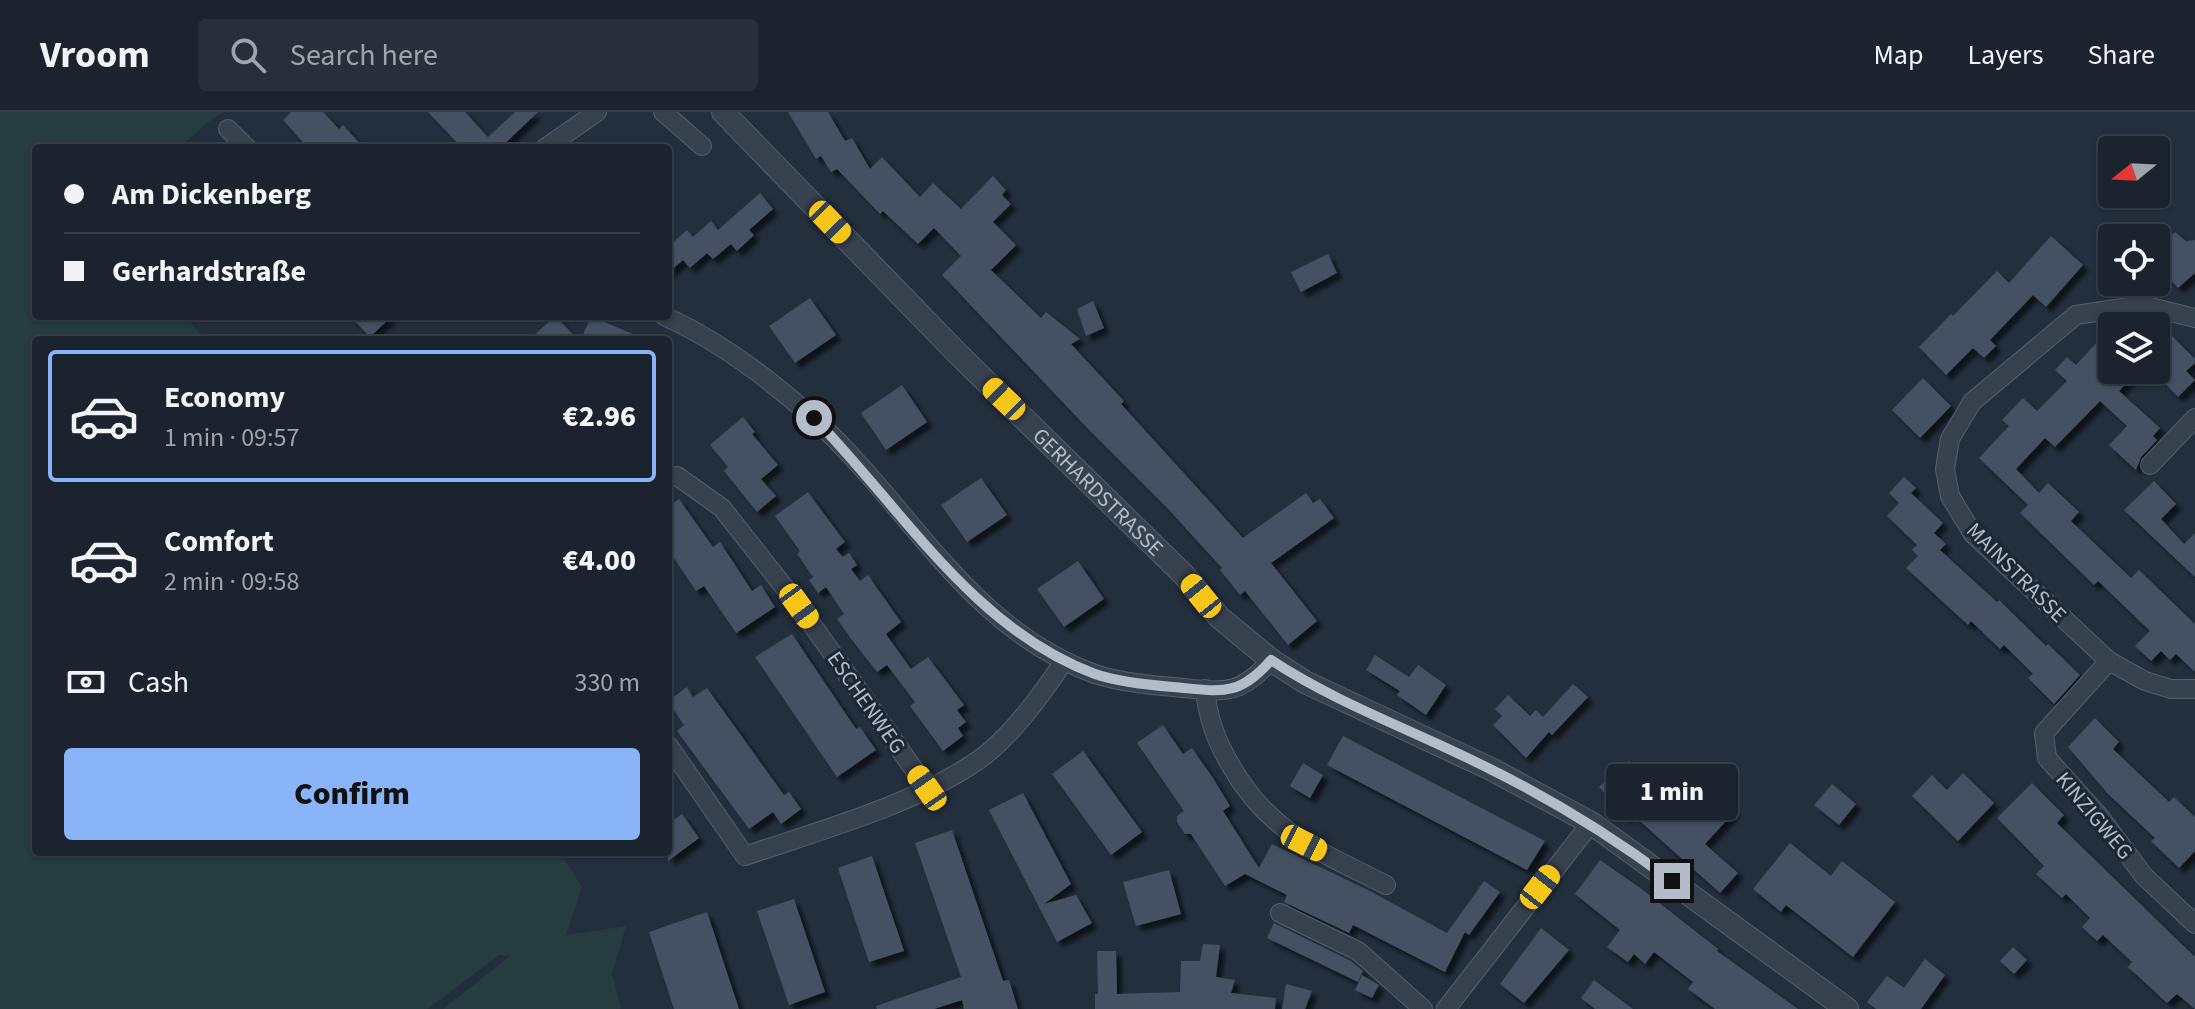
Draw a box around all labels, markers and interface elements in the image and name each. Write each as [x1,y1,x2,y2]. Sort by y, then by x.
search box [198,19,758,91]
text: Vroom [40,28,150,82]
icon: search [226,33,270,77]
text: Search here [290,34,438,77]
text: Map [1873,35,1923,75]
text: Layers [1967,35,2043,75]
text: Share [2087,35,2155,75]
north arrow [2098,136,2170,208]
map controls [2098,136,2170,384]
text: Am Dickenberg [112,173,311,216]
car [805,196,855,248]
button: locate [2098,224,2170,296]
text: Gerhardstraße [112,250,306,293]
button: layers [2098,312,2170,384]
car [978,374,1030,424]
text: Economy [164,376,285,419]
icon: car [68,380,140,452]
text: €2.96 [563,395,636,438]
route start [796,400,832,436]
text: 1 min · 09:57 [164,419,299,456]
street label: GERHARDSTRASSE [1025,421,1171,564]
street label: MAINSTRASSE [1959,515,2074,630]
text: Comfort [164,520,274,563]
icon: car [68,524,140,596]
text: €4.00 [563,539,636,582]
text: 2 min · 09:58 [164,563,299,600]
car [1177,570,1225,622]
car [775,580,823,632]
street label: ESCHENWEG [819,645,913,760]
icon: cash [64,660,108,704]
text: Cash [128,661,189,704]
text: 330 m [574,664,640,701]
button: Confirm [64,748,640,840]
car [903,761,951,815]
callout: 1 min [1606,765,1738,821]
street label: KINZIGWEG [2048,765,2141,867]
text: 1 min [1640,773,1704,810]
car [1277,821,1331,865]
car [1516,861,1564,913]
route end [1654,863,1690,899]

